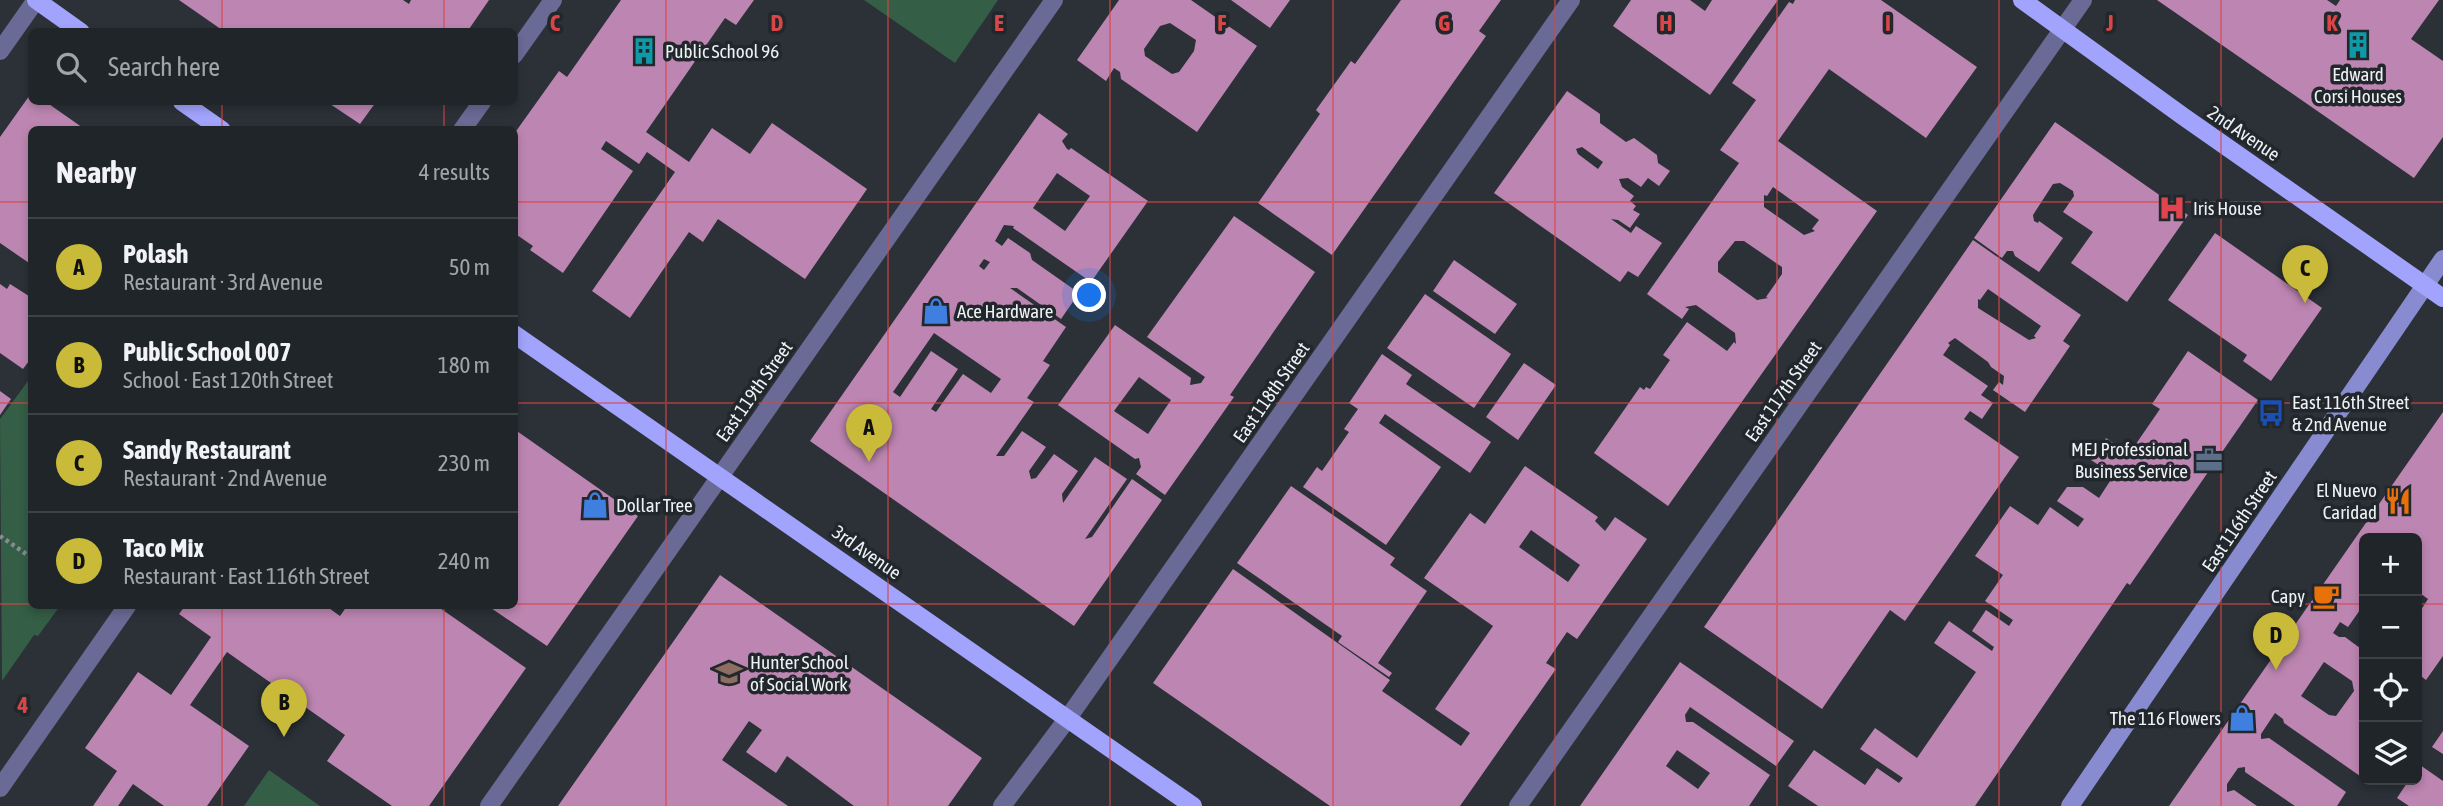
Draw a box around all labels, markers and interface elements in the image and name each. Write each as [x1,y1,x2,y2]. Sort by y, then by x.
text: C [550,10,561,36]
text: D [771,10,784,36]
text: E [994,10,1004,36]
text: F [1217,10,1227,36]
text: G [1438,10,1450,36]
text: H [1659,10,1673,36]
text: I [1885,10,1891,36]
text: J [2105,10,2114,36]
text: K [2326,10,2338,36]
search box [28,28,518,105]
building icon: Edward Corsi Houses [2343,30,2373,60]
building icon: Public School 96 [629,36,659,66]
place label: Public School 96 [665,40,779,62]
icon: search [52,48,90,86]
text: Search here [108,52,220,82]
place label: Edward Corsi Houses [2314,63,2402,107]
street label: 2nd Avenue [2204,101,2284,165]
text: Nearby [56,155,136,189]
text: 4 results [419,159,490,185]
hospital icon: Iris House [2157,193,2187,223]
place label: Iris House [2193,197,2262,219]
text: Polash [123,239,188,269]
pin: C [2282,245,2328,303]
text: A [73,254,85,280]
text: 50 m [449,254,490,280]
text: Restaurant · 3rd Avenue [123,269,323,295]
your location [1072,278,1106,312]
shop icon: Ace Hardware [921,296,951,326]
place label: Ace Hardware [957,300,1053,322]
text: Public School 007 [123,337,291,367]
street label: East 119th Street [711,337,797,445]
street label: East 117th Street [1740,337,1826,445]
street label: East 118th Street [1228,338,1314,446]
text: B [74,352,84,378]
text: 180 m [438,352,490,378]
text: School · East 120th Street [123,367,333,393]
place label: East 116th Street & 2nd Avenue [2292,391,2409,435]
bus stop icon: East 116th Street & 2nd Avenue [2256,398,2286,428]
pin: A [846,404,892,462]
text: Sandy Restaurant [123,435,291,465]
place label: MEJ Professional Business Service [2071,438,2188,482]
office icon: MEJ Professional Business Service [2194,445,2224,475]
text: C [74,450,84,476]
text: 230 m [438,450,490,476]
text: Restaurant · 2nd Avenue [123,465,327,491]
street label: East 116th Street [2197,466,2281,576]
place label: El Nuevo Caridad [2316,479,2377,523]
restaurant icon: El Nuevo Caridad [2383,486,2413,516]
shop icon: Dollar Tree [580,490,610,520]
place label: Dollar Tree [616,494,693,516]
street label: 3rd Avenue [828,520,906,584]
text: Taco Mix [123,533,204,563]
map controls [2359,533,2422,785]
button: + [2359,533,2422,596]
text: D [73,548,85,574]
text: 240 m [438,548,490,574]
text: Restaurant · East 116th Street [123,563,370,589]
cafe icon: Capy [2311,581,2341,611]
place label: Capy [2271,585,2305,607]
button: − [2359,596,2422,659]
pin: D [2253,612,2299,670]
place label: Hunter School of Social Work [750,651,849,695]
school or university icon: Hunter School of Social Work [714,658,744,688]
button: locate [2359,659,2422,722]
pin: B [261,679,307,737]
text: 4 [17,692,29,718]
shop icon: The 116 Flowers [2227,703,2257,733]
place label: The 116 Flowers [2110,707,2221,729]
button: layers [2359,722,2422,785]

